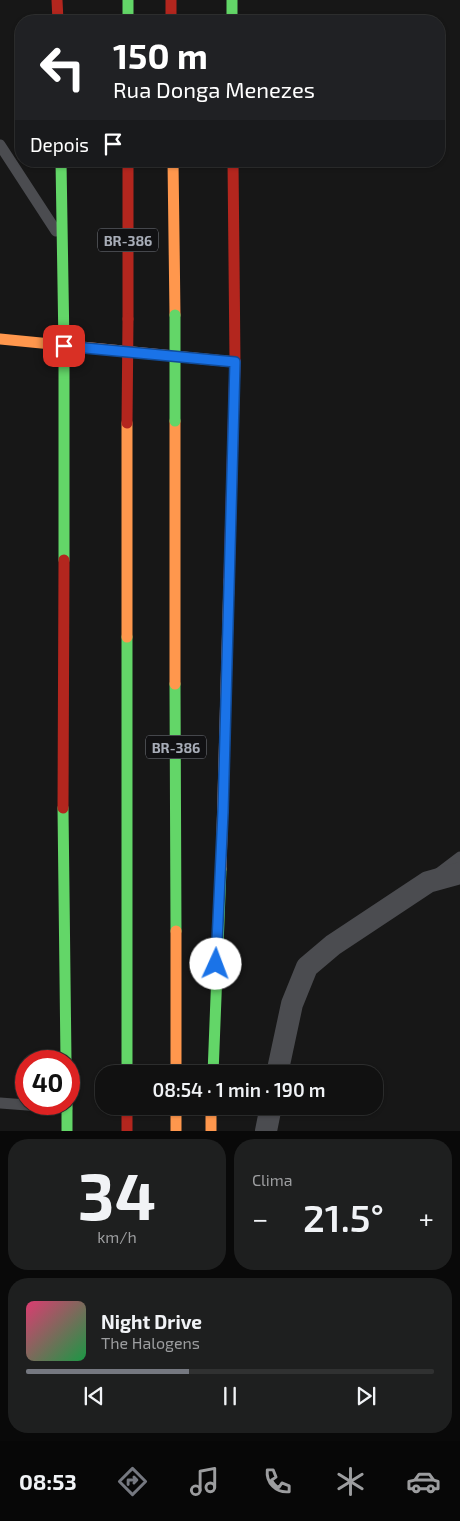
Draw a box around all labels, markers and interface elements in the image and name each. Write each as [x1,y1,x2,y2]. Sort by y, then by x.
text: 150 m [113,34,208,76]
icon: left [30,35,95,100]
text: Rua Donga Menezes [113,76,315,102]
icon: arrive [99,130,127,158]
text: Depois [30,133,89,156]
road number: BR-386 [98,228,158,252]
pin [43,325,85,367]
icon: arrive [50,332,78,360]
road number: BR-386 [146,736,206,759]
position arrow [189,937,241,989]
speed limit sign: 40 [15,1050,80,1115]
text: 08:54 · 1 min · 190 m [152,1078,326,1101]
text: 34 [78,1155,156,1233]
text: Clima [252,1170,293,1189]
text: 21.5° [303,1194,384,1240]
text: − [252,1201,268,1235]
text: + [419,1201,434,1235]
text: km/h [97,1227,137,1246]
text: Night Drive [101,1310,202,1333]
text: The Halogens [101,1333,200,1352]
icon: previous [80,1382,108,1410]
icon: pause [216,1382,244,1410]
icon: next [352,1382,380,1410]
icon: directions [115,1464,150,1499]
icon: music [187,1464,222,1499]
icon: phone [260,1464,295,1499]
icon: climate [333,1464,368,1499]
icon: car [406,1464,441,1499]
text: 08:53 [19,1468,77,1494]

